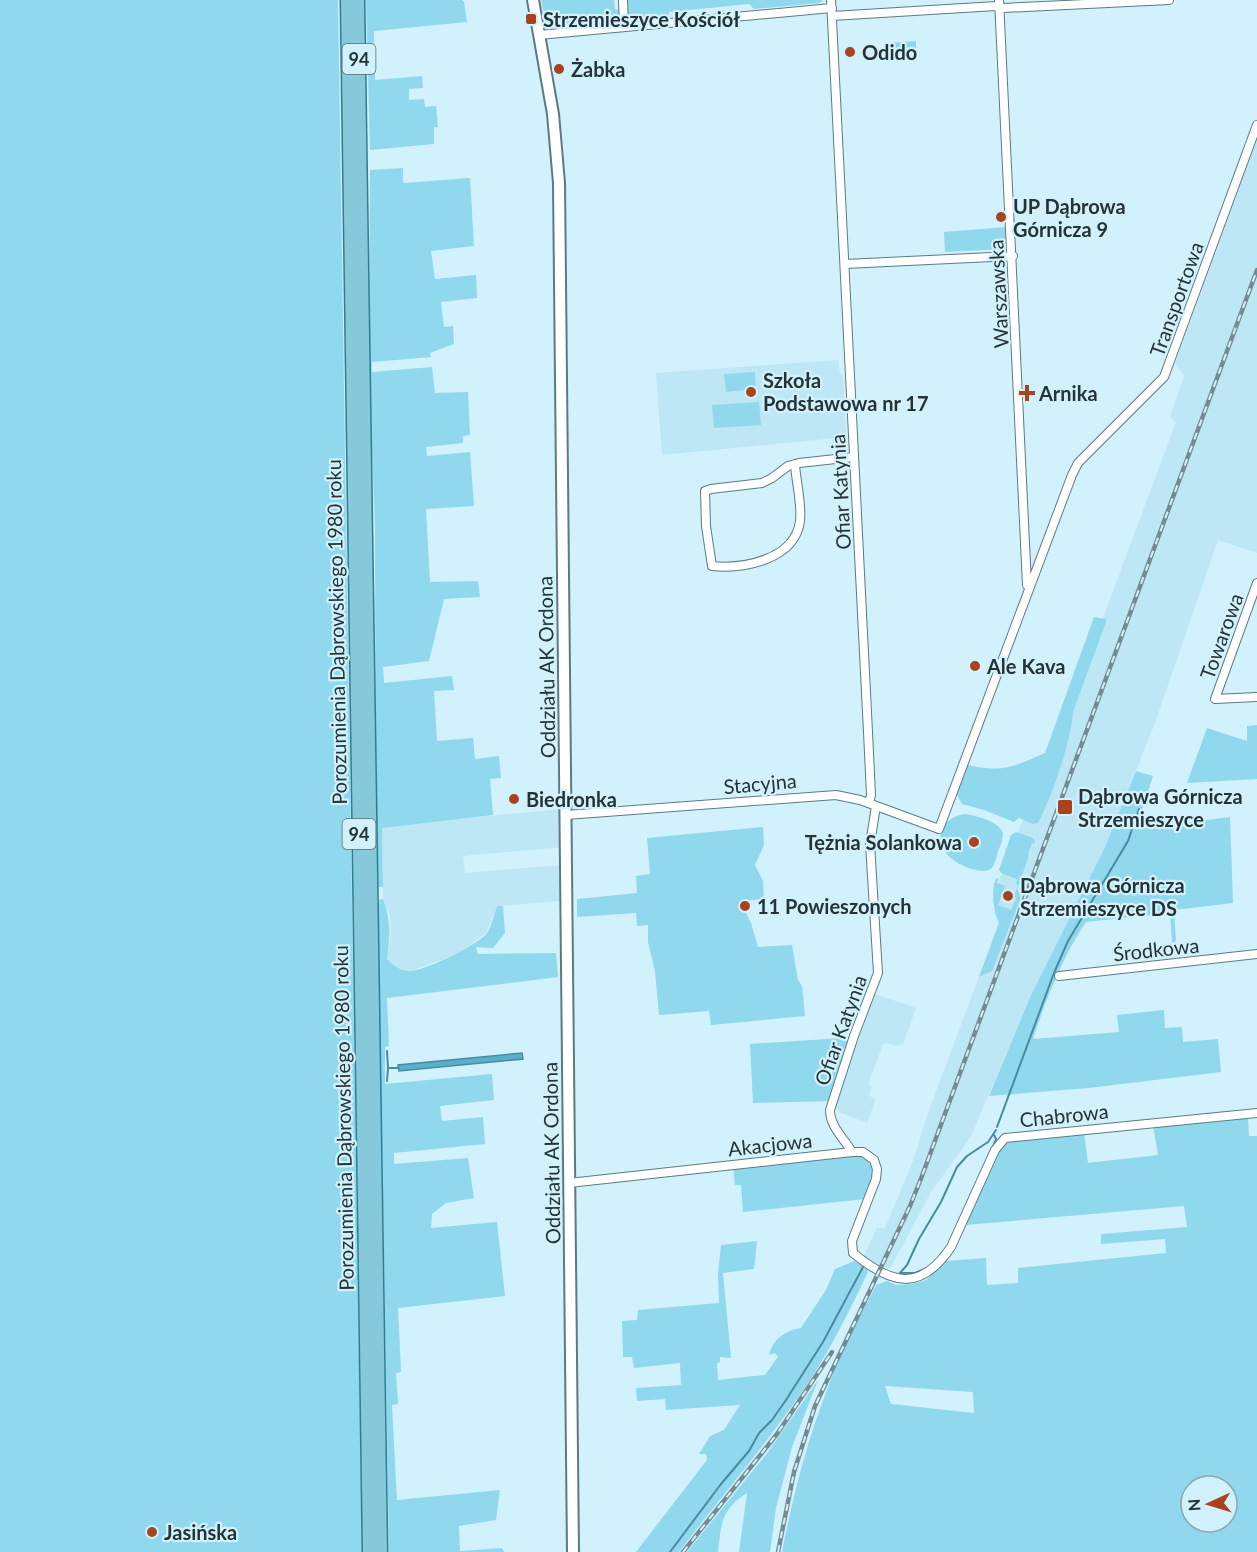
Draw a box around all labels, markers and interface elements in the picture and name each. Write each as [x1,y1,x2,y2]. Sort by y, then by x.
place label: Strzemieszyce Kościół [543,7,740,31]
marker: Strzemieszyce Kościół [524,12,538,26]
place label: Odido [862,40,917,64]
road number: 94 [342,44,376,74]
marker: Odido [843,45,857,59]
place label: Żabka [571,57,625,81]
marker: Żabka [552,62,566,76]
place label: UP Dąbrowa Górnicza 9 [1013,194,1126,241]
marker: UP Dąbrowa Górnicza 9 [994,210,1008,224]
street label: Transportowa [1144,238,1208,360]
street label: Warszawska [983,239,1013,349]
place label: Szkoła Podstawowa nr 17 [763,368,929,415]
place label: Arnika [1038,381,1098,405]
marker: Szkoła Podstawowa nr 17 [744,385,758,399]
marker: Arnika [1020,386,1034,400]
street label: Ofiar Katynia [825,434,855,550]
street label: Porozumienia Dąbrowskiego 1980 roku [321,459,351,805]
street label: Oddziału AK Ordona [532,576,560,758]
street label: Towarowa [1194,590,1248,682]
place label: Ale Kava [986,654,1065,678]
marker: Ale Kava [968,659,982,673]
street label: Stacyjna [722,768,798,798]
place label: Dąbrowa Górnicza Strzemieszyce [1078,784,1243,831]
place label: Biedronka [526,787,617,811]
marker: Biedronka [507,792,521,806]
marker: Dąbrowa Górnicza Strzemieszyce [1056,798,1074,816]
road number: 94 [342,819,376,849]
place label: Tężnia Solankowa [805,830,962,854]
marker: Tężnia Solankowa [967,835,981,849]
place label: Dąbrowa Górnicza Strzemieszyce DS [1020,873,1185,920]
marker: Dąbrowa Górnicza Strzemieszyce DS [1001,889,1015,903]
place label: 11 Powieszonych [757,894,912,918]
marker: 11 Powieszonych [738,899,752,913]
street label: Środkowa [1112,933,1200,965]
street label: Porozumienia Dąbrowskiego 1980 roku [328,945,358,1291]
street label: Ofiar Katynia [809,972,871,1088]
street label: Oddziału AK Ordona [537,1062,565,1244]
street label: Chabrowa [1018,1098,1110,1132]
street label: Akacjowa [727,1128,813,1160]
north arrow [1179,1474,1239,1534]
text: N [1184,1498,1203,1512]
place label: Jasińska [164,1520,237,1544]
marker: Jasińska [145,1525,159,1539]

